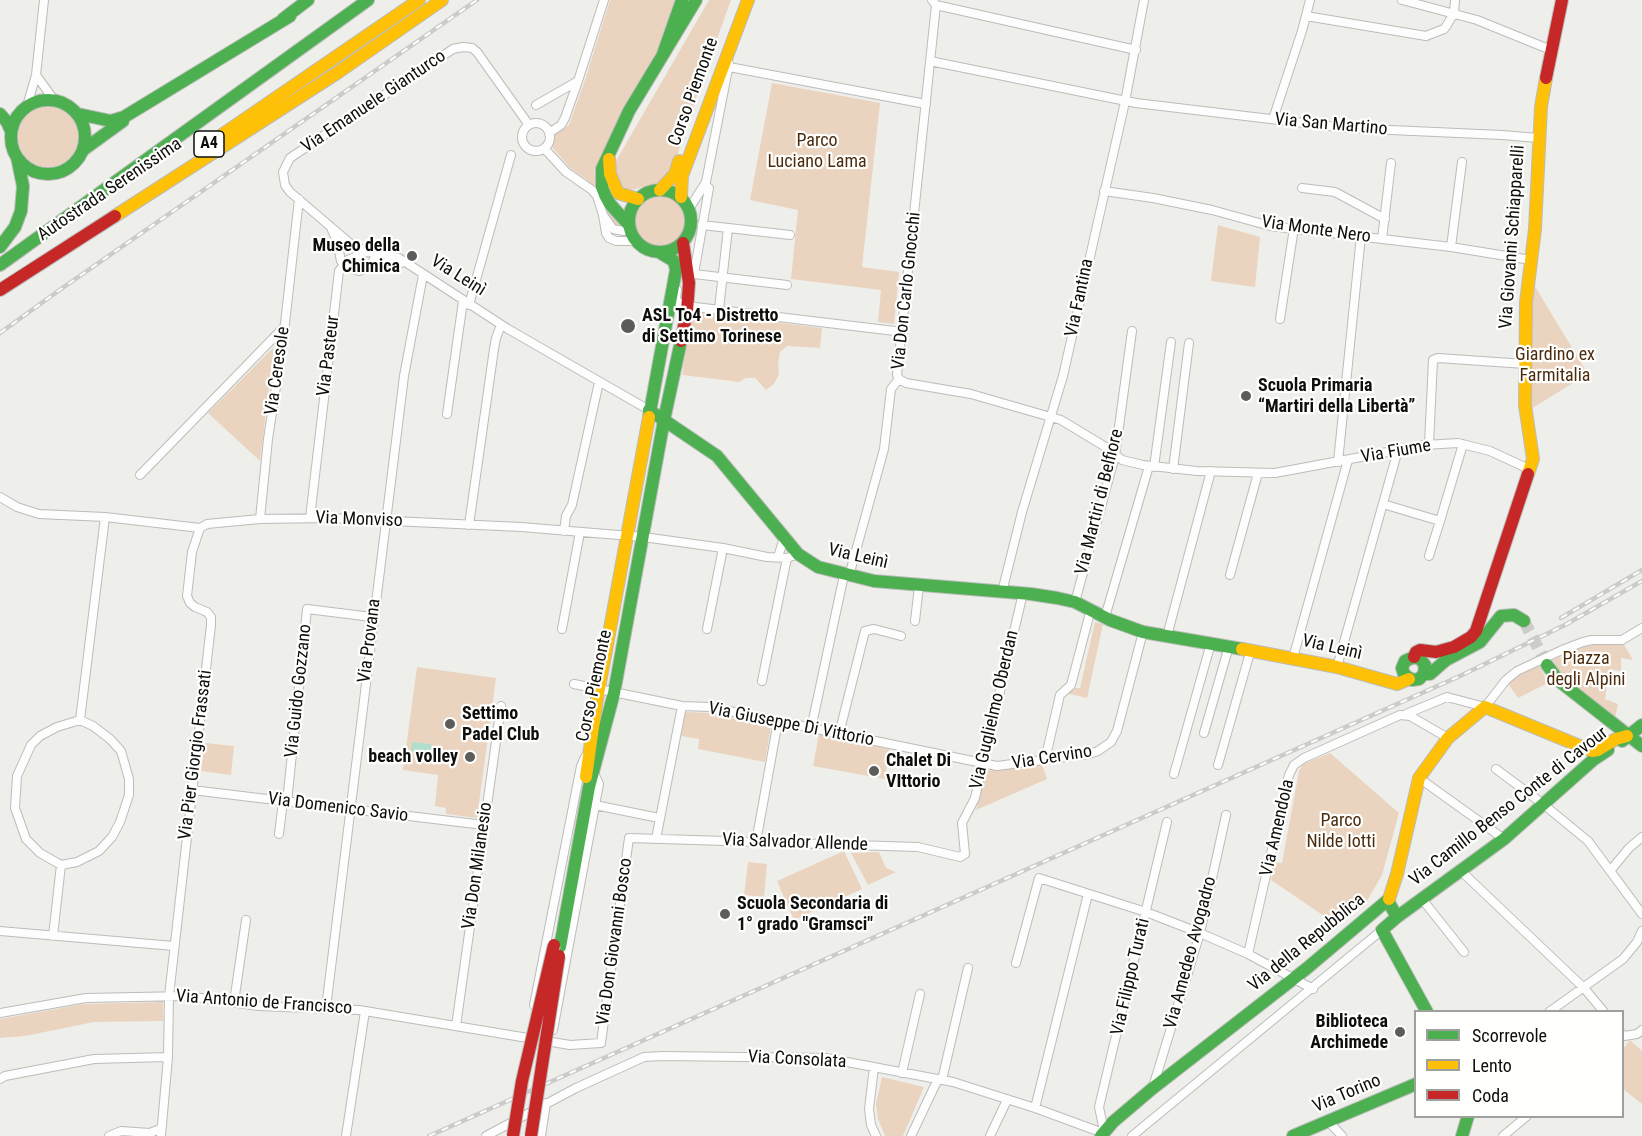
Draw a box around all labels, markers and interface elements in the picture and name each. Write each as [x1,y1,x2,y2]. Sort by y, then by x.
street label: Corso Piemonte [664,35,724,149]
street label: Via Emanuele Gianturco [298,46,450,158]
street label: Via San Martino [1274,109,1388,141]
park label: Parco Luciano Lama [767,130,867,172]
road number: A4 [194,131,224,157]
street label: Autostrada Serenissima [34,134,186,246]
street label: Via Giovanni Schiapparelli [1496,144,1530,330]
street label: Via Don Carlo Gnocchi [888,211,926,371]
street label: Via Monte Nero [1260,212,1372,248]
place label: Museo della Chimica [313,235,400,278]
marker: Museo della Chimica [405,249,419,263]
street label: Via Leinì [426,251,490,301]
street label: Via Fantina [1061,257,1099,339]
place label: ASL To4 - Distretto di Settimo Torinese [642,305,782,348]
street label: Via Pasteur [313,314,345,398]
marker: ASL To4 - Distretto di Settimo Torinese [619,317,637,335]
street label: Via Ceresole [261,325,295,417]
park label: Giardino ex Farmitalia [1515,344,1595,386]
place label: Scuola Primaria “Martiri della Libertà” [1258,375,1415,418]
marker: Scuola Primaria “Martiri della Libertà” [1239,389,1253,403]
street label: Via Martiri di Belfiore [1071,427,1129,577]
street label: Via Fiume [1359,435,1433,469]
street label: Via Monviso [315,508,403,532]
street label: Via Leinì [826,540,890,574]
street label: Via Provana [354,598,386,684]
street label: Via Guido Gozzano [281,623,317,759]
street label: Corso Piemonte [573,628,617,744]
street label: Via Guglielmo Oberdan [966,628,1024,792]
street label: Via Leinì [1300,631,1364,665]
park label: Piazza degli Alpini [1546,648,1626,690]
street label: Via Pier Giorgio Frassati [175,669,217,841]
street label: Via Giuseppe Di Vittorio [706,698,876,752]
place label: Settimo Padel Club [462,703,539,746]
marker: Settimo Padel Club [443,717,457,731]
street label: Via Camillo Benso Conte di Cavour [1406,723,1612,891]
street label: Via Cervino [1010,741,1094,775]
place label: beach volley [368,746,458,768]
marker: beach volley [463,750,477,764]
place label: Chalet Di VIttorio [886,750,951,792]
marker: Chalet Di VIttorio [867,764,881,778]
street label: Via Amendola [1256,777,1300,879]
street label: Via Domenico Savio [267,789,409,827]
street label: Via Don Milanesio [458,801,498,931]
park label: Parco Nilde Iotti [1306,810,1376,852]
street label: Via Salvador Allende [722,830,868,856]
street label: Via Don Giovanni Bosco [593,857,637,1027]
street label: Via Amedeo Avogadro [1160,874,1222,1032]
street label: Via della Repubblica [1244,889,1370,997]
place label: Scuola Secondaria di 1° grado "Gramsci" [737,893,888,936]
marker: Scuola Secondaria di 1° grado "Gramsci" [718,907,732,921]
street label: Via Filippo Turati [1107,916,1155,1038]
street label: Via Antonio de Francisco [175,986,353,1020]
legend [1414,1010,1624,1118]
place label: Biblioteca Archimede [1310,1011,1388,1054]
marker: Biblioteca Archimede [1393,1025,1407,1039]
text: Scorrevole [1472,1025,1547,1046]
street label: Via Consolata [747,1047,847,1073]
text: Lento [1472,1055,1512,1076]
street label: Via Torino [1310,1070,1384,1118]
text: Coda [1472,1085,1509,1106]

